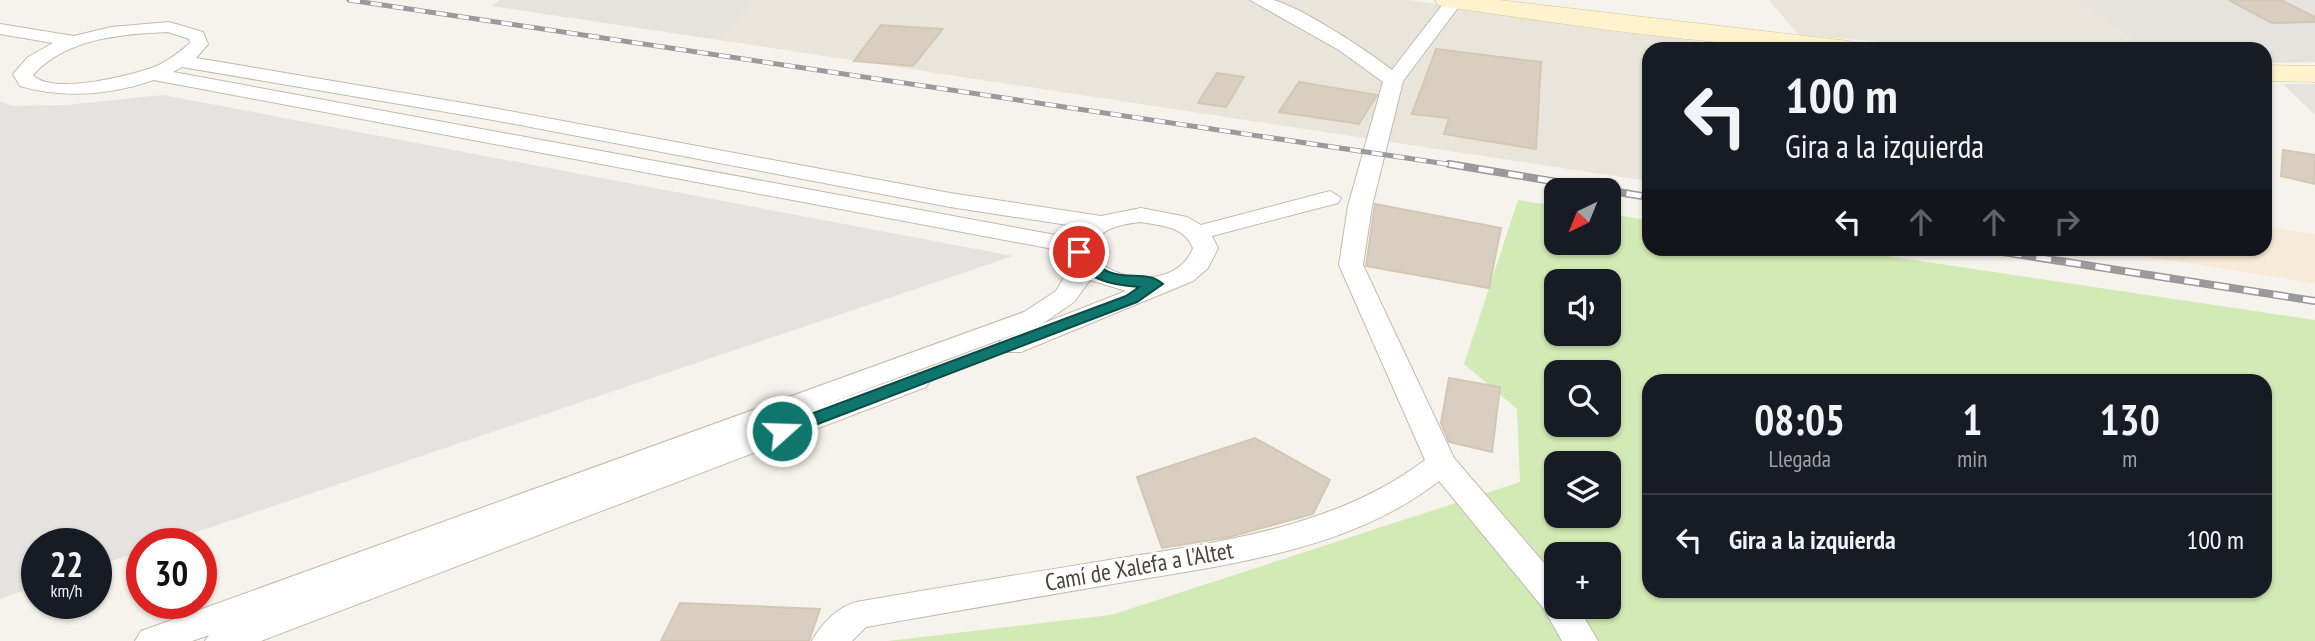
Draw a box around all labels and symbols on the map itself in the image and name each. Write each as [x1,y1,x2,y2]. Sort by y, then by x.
north arrow [1544,178,1620,256]
pin [1049,222,1109,282]
position arrow [745,394,819,468]
speed limit sign: 30 [126,528,217,619]
street label: Camí de Xalefa a l'Altet [1042,534,1236,598]

